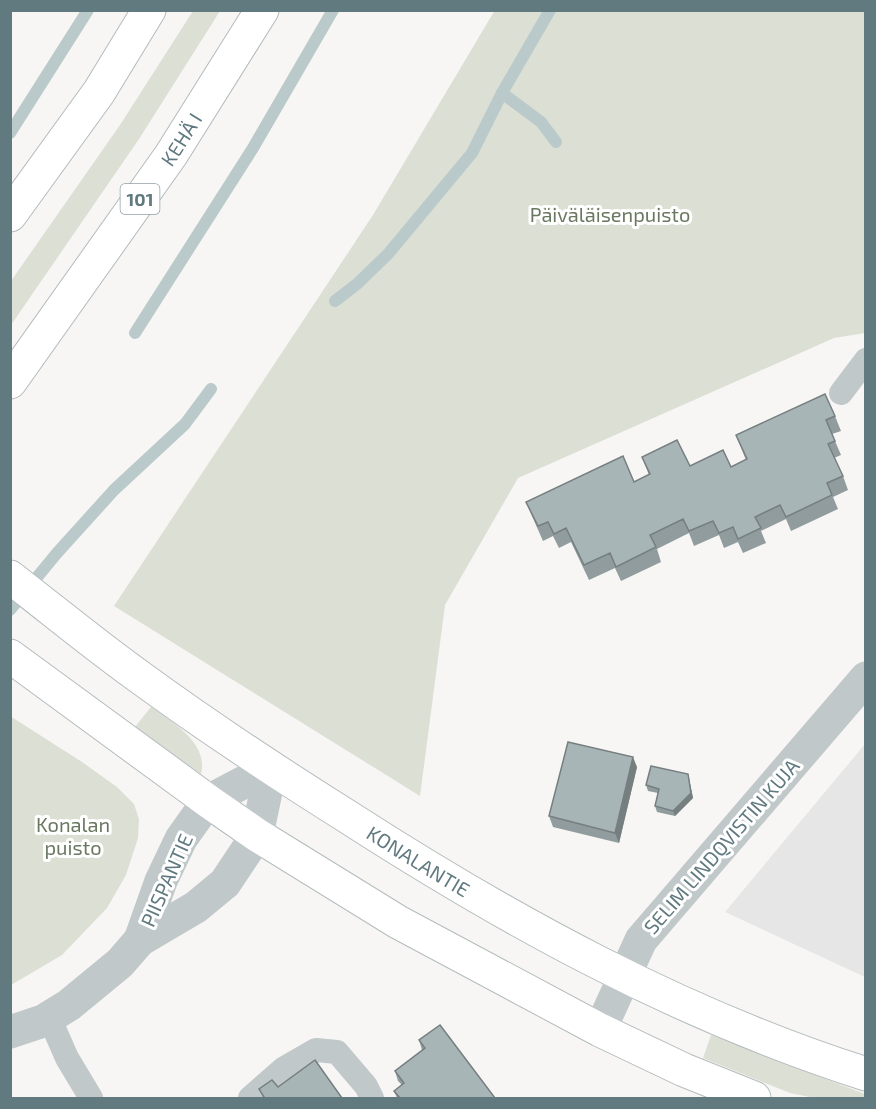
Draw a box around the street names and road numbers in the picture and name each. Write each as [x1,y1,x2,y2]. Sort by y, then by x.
street label: KEHÄ I [155,108,207,170]
road number: 101 [120,184,160,214]
street label: SELIM LINDQVISTIN KUJA [638,753,804,938]
street label: KONALANTIE [363,820,474,902]
street label: PIISPANTIE [135,830,197,930]

